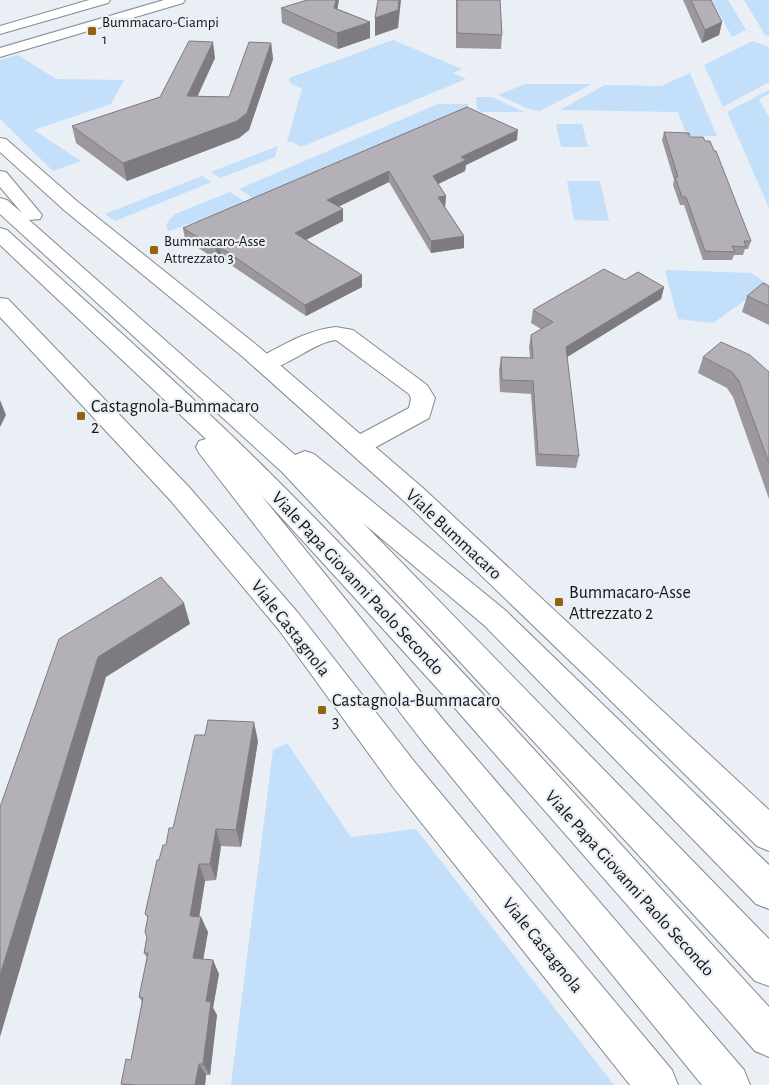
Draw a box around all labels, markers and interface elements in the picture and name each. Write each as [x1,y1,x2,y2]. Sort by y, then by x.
place label: Bummacaro-Ciampi 1 [102,15,219,47]
marker: Bummacaro-Ciampi 1 [86,25,98,37]
place label: Bummacaro-Asse Attrezzato 3 [164,234,266,266]
marker: Bummacaro-Asse Attrezzato 3 [148,244,160,256]
place label: Castagnola-Bummacaro 2 [91,398,259,437]
marker: Castagnola-Bummacaro 2 [75,410,87,422]
street label: Viale Bummacaro [402,486,505,584]
street label: Viale Papa Giovanni Paolo Secondo [268,489,447,679]
street label: Viale Castagnola [247,577,333,680]
place label: Bummacaro-Asse Attrezzato 2 [569,584,691,623]
marker: Bummacaro-Asse Attrezzato 2 [553,596,565,608]
place label: Castagnola-Bummacaro 3 [332,692,500,731]
marker: Castagnola-Bummacaro 3 [316,704,328,716]
street label: Viale Papa Giovanni Paolo Secondo [541,787,717,980]
street label: Viale Castagnola [499,895,586,997]

